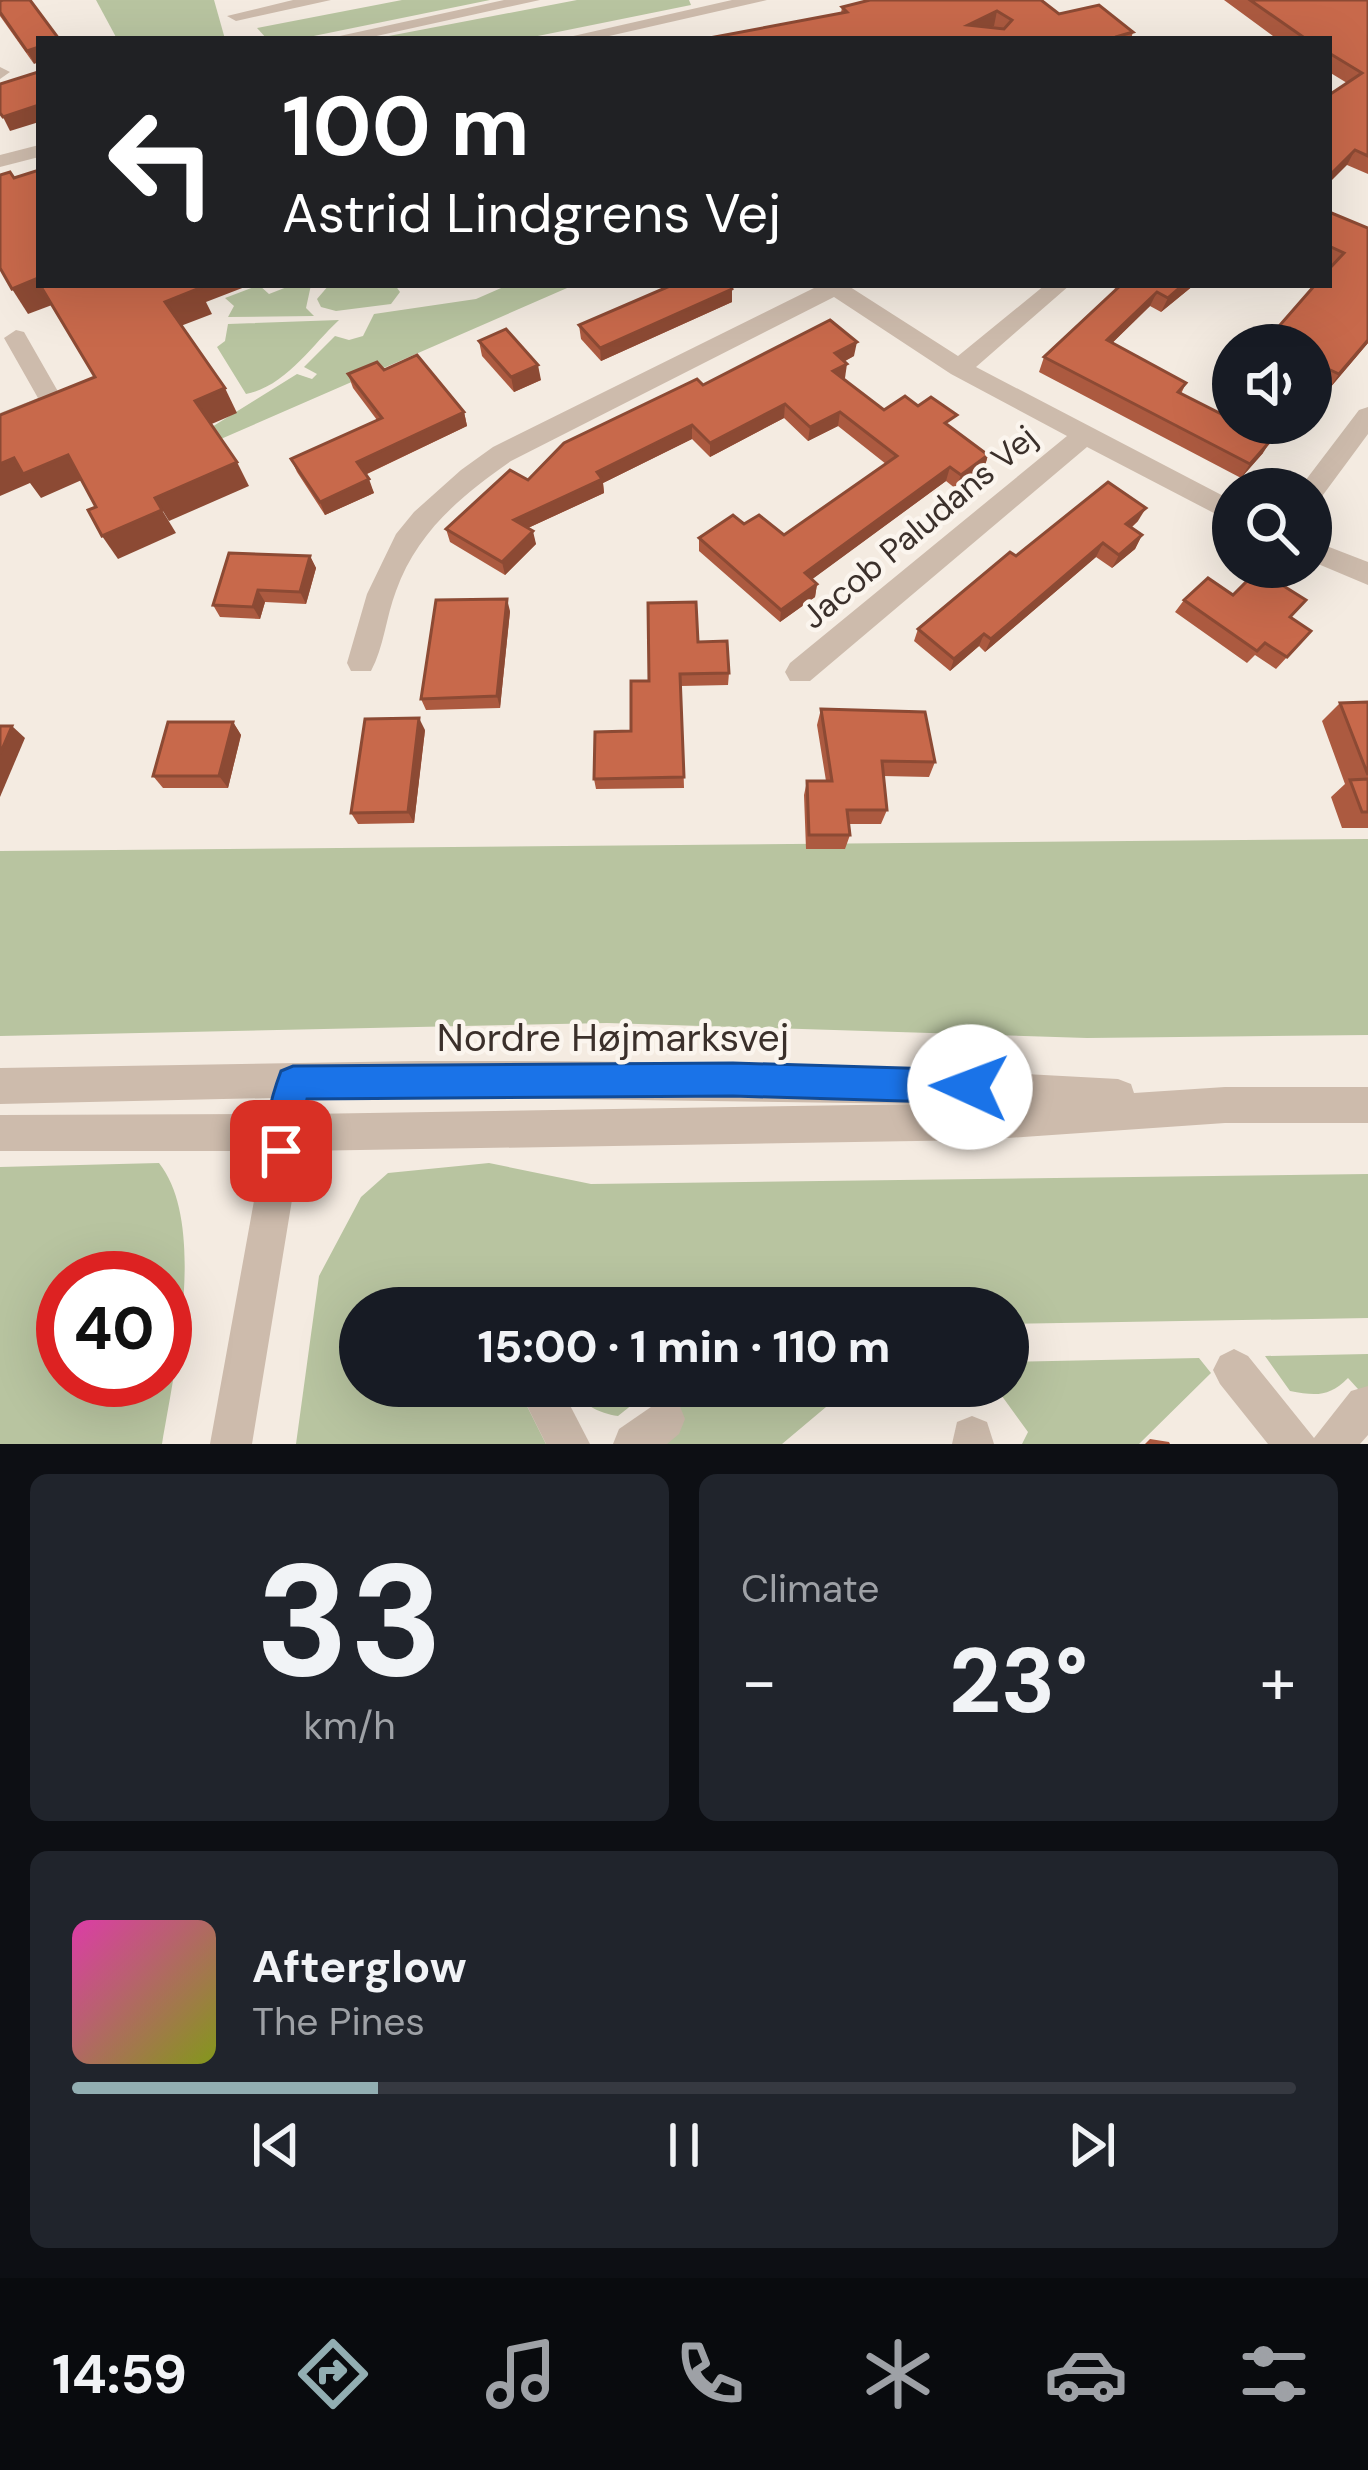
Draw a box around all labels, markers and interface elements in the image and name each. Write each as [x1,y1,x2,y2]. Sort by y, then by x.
text: 100 m [282,72,530,181]
icon: left [84,84,240,240]
text: Astrid Lindgrens Vej [282,178,781,249]
map controls [1212,324,1332,588]
button: sound [1212,324,1332,444]
street label: Jacob Paludans Vej [792,416,1046,638]
button: search [1212,468,1332,588]
street label: Nordre Højmarksvej [437,1012,789,1063]
position arrow [907,1024,1033,1150]
pin [230,1100,332,1202]
icon: arrive [248,1118,314,1184]
speed limit sign: 40 [36,1251,192,1407]
text: 15:00 · 1 min · 110 m [478,1317,890,1376]
text: 33 [255,1520,444,1723]
text: Climate [741,1563,879,1614]
text: 23° [949,1623,1088,1740]
text: − [741,1639,777,1724]
text: + [1260,1639,1296,1724]
text: km/h [303,1700,396,1751]
text: Afterglow [252,1937,467,1996]
text: The Pines [252,1996,425,2047]
icon: previous [243,2112,309,2178]
icon: pause [651,2112,717,2178]
icon: next [1059,2112,1125,2178]
icon: directions [291,2332,375,2416]
icon: music [479,2332,563,2416]
icon: phone [668,2332,752,2416]
icon: climate [856,2332,940,2416]
icon: car [1044,2332,1128,2416]
icon: filters [1232,2332,1316,2416]
text: 14:59 [52,2339,187,2410]

